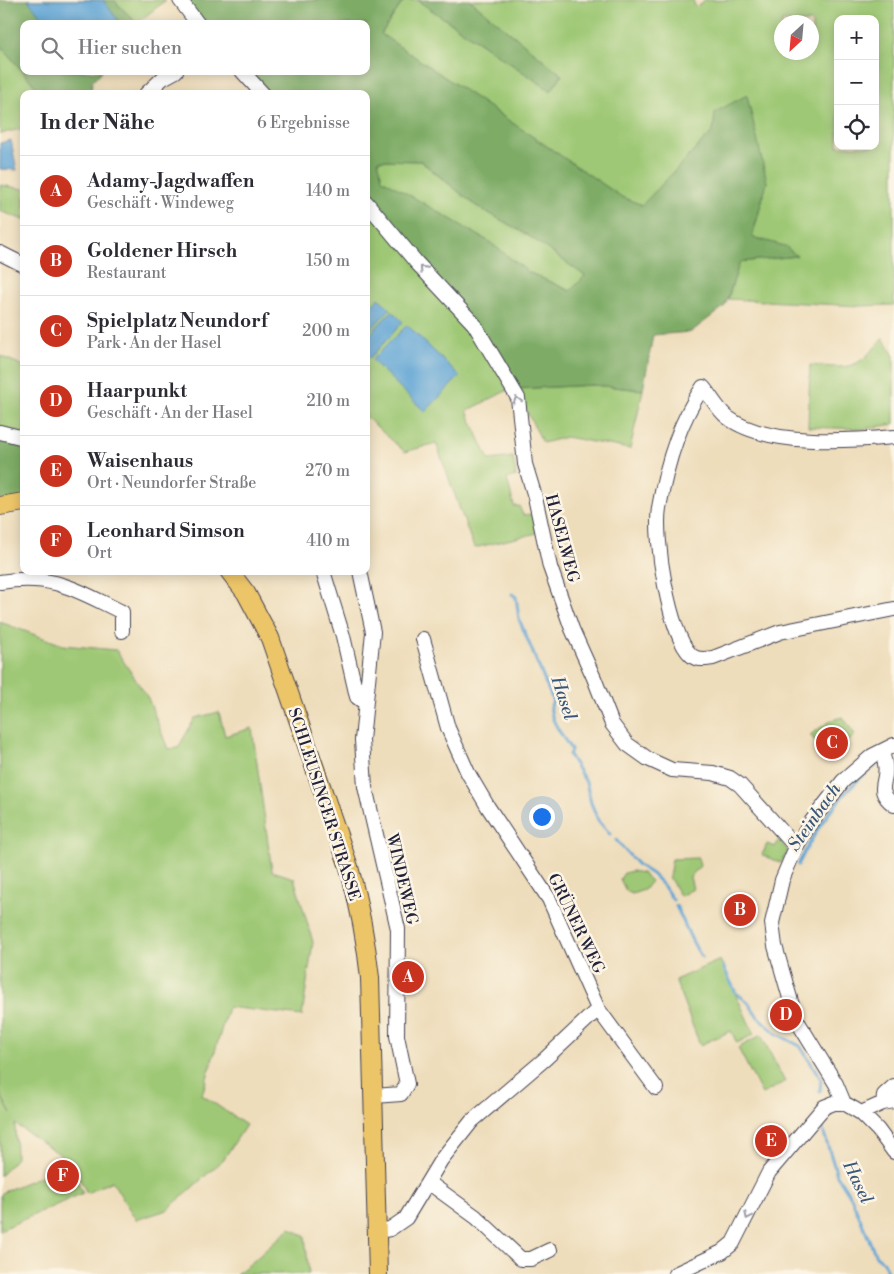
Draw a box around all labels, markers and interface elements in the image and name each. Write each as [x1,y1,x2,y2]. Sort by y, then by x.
north arrow [774,15,819,60]
map controls [834,15,879,150]
button: + [834,15,879,60]
search box [20,20,370,75]
icon: search [38,34,66,62]
text: Hier suchen [78,36,182,60]
button: − [834,60,879,105]
button: locate [834,105,879,150]
text: In der Nähe [40,110,155,136]
text: 6 Ergebnisse [257,113,350,133]
text: Adamy-Jagdwaffen [87,169,254,193]
text: A [50,181,62,201]
text: 140 m [306,181,350,201]
text: Geschäft · Windeweg [87,193,234,213]
text: Goldener Hirsch [87,239,237,263]
text: B [50,251,62,271]
text: 150 m [306,251,350,271]
text: Restaurant [87,263,166,283]
one-way arrow [420,266,429,275]
text: Spielplatz Neundorf [87,309,268,333]
text: C [50,321,62,341]
text: 200 m [302,321,350,341]
text: Park · An der Hasel [87,333,221,353]
text: Haarpunkt [87,379,187,403]
text: D [50,391,62,411]
text: 210 m [306,391,350,411]
one-way arrow [512,396,523,405]
text: Geschäft · An der Hasel [87,403,253,423]
text: Waisenhaus [87,449,193,473]
text: E [50,461,62,481]
text: 270 m [305,461,350,481]
text: Ort · Neundorfer Straße [87,473,256,493]
street label: HASELWEG [541,492,583,585]
text: Leonhard Simson [87,519,245,543]
text: F [50,531,62,551]
text: 410 m [306,531,350,551]
text: Ort [87,543,113,563]
water label: Hasel [545,672,581,723]
street label: SCHLEUSINGER STRASSE [283,705,365,903]
pin: C [816,724,848,762]
water label: Steinbach [783,778,847,856]
your location [529,804,555,830]
street label: WINDEWEG [382,831,422,927]
street label: GRÜNER WEG [543,869,611,977]
pin: B [724,891,756,929]
pin: A [392,958,424,996]
pin: D [770,996,802,1034]
pin: E [755,1122,787,1160]
water label: Hasel [837,1156,878,1208]
pin: F [47,1157,79,1195]
one-way arrow [744,1211,754,1220]

